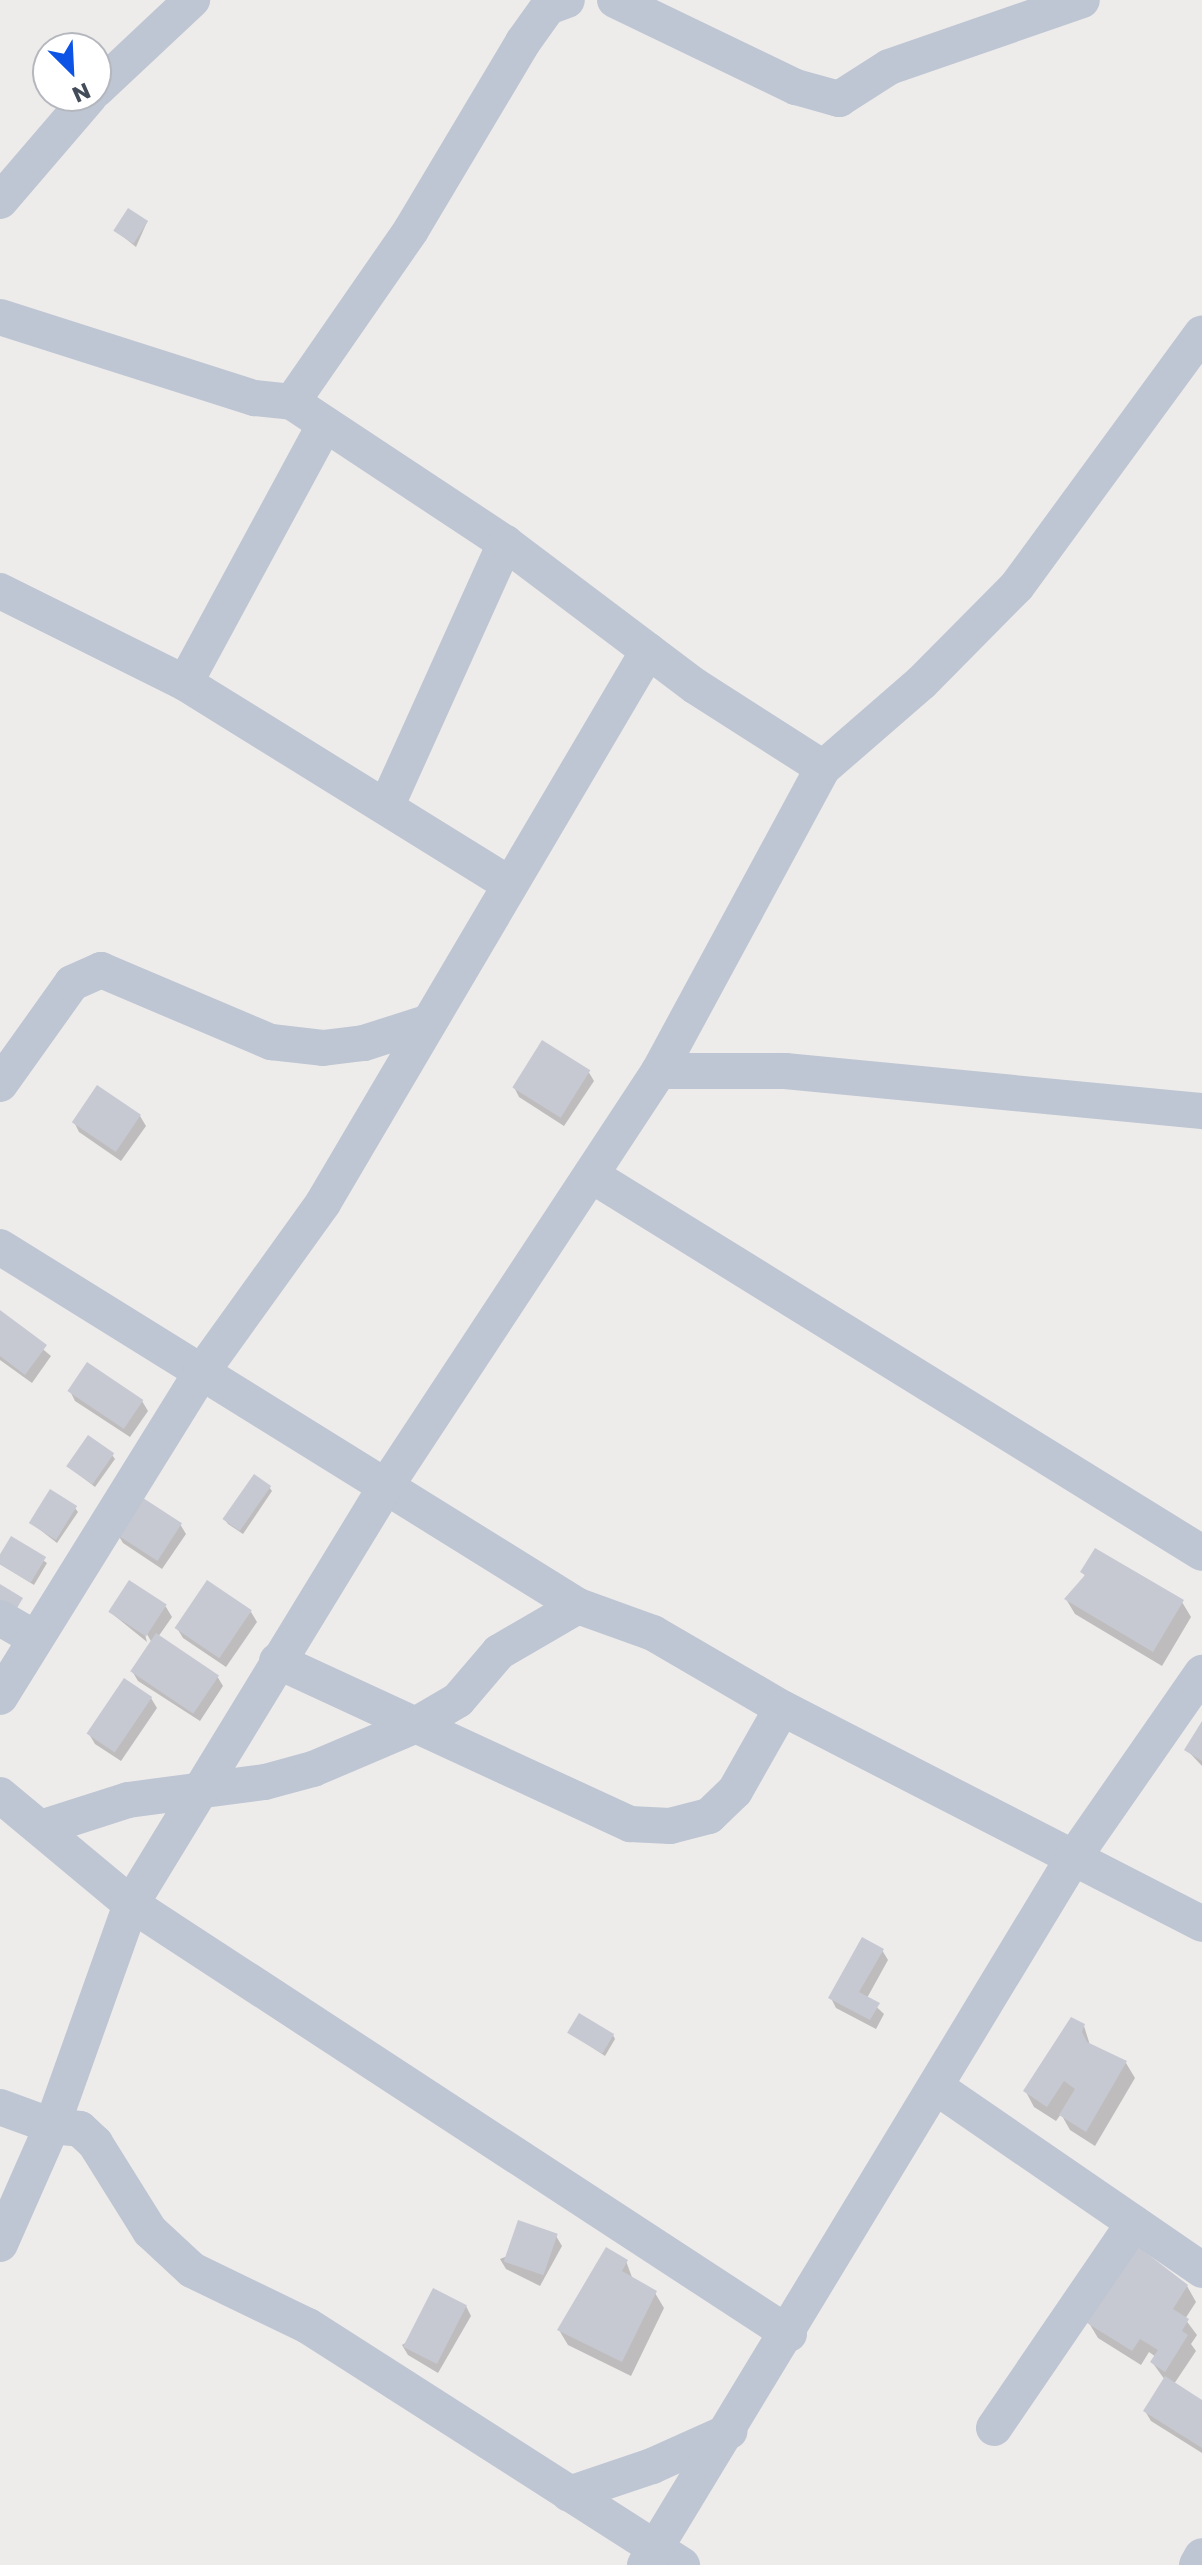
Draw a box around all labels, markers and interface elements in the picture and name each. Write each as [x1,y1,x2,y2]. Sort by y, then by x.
north arrow [32,32,112,112]
text: N [67,75,95,110]

